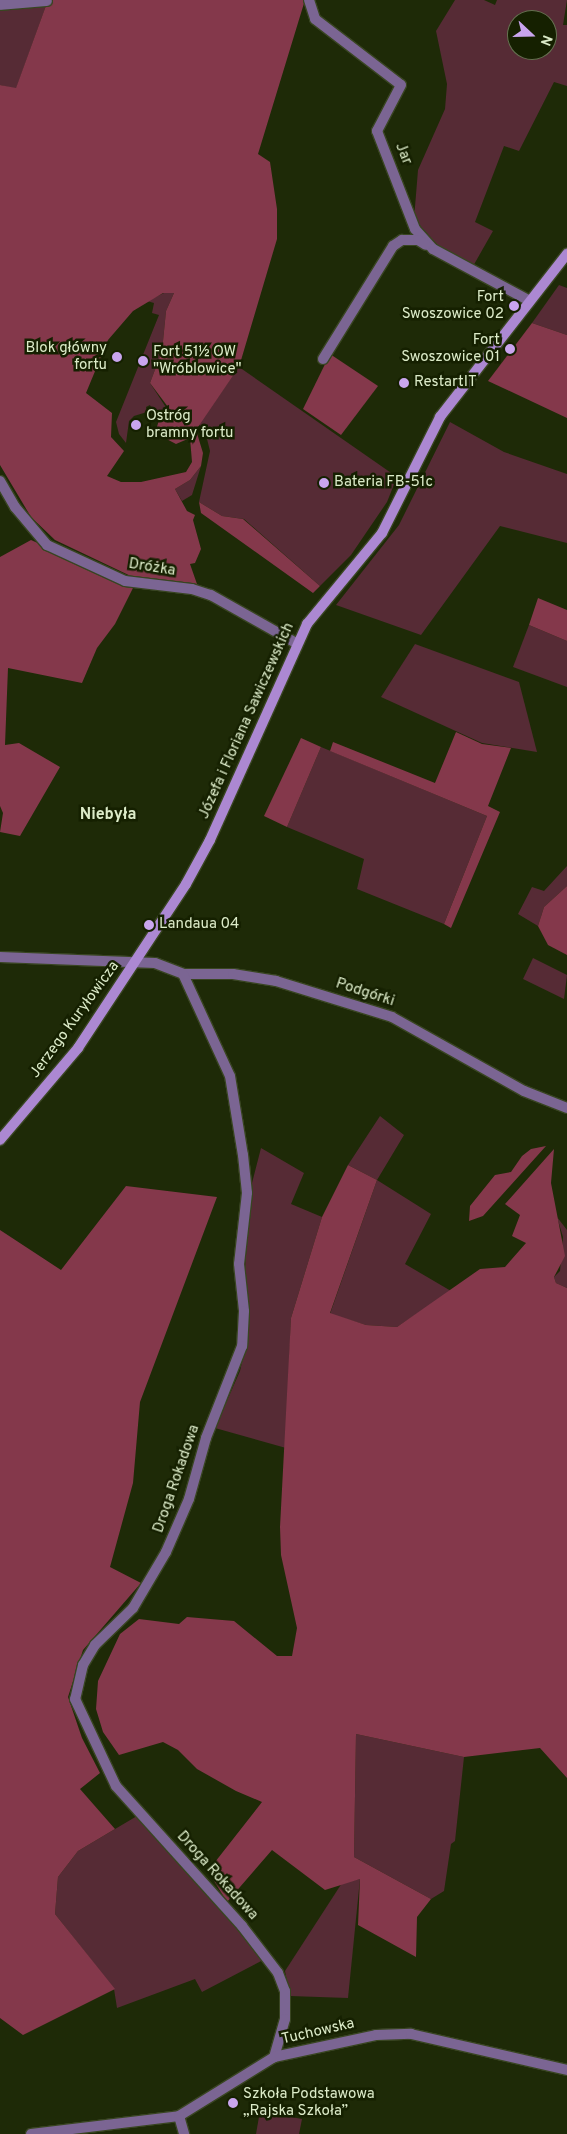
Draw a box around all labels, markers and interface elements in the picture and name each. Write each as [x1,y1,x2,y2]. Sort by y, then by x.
north arrow [507,10,557,60]
text: N [536,32,555,48]
street label: Jar [391,140,415,168]
place label: Fort Swoszowice 02 [402,288,504,323]
marker: Fort Swoszowice 02 [508,300,520,312]
place label: Fort Swoszowice 01 [401,331,500,366]
place label: Blok główny fortu [26,339,107,374]
place label: Fort 51½ OW "Wróblowice" [153,343,242,378]
marker: Fort Swoszowice 01 [504,343,516,355]
marker: Blok główny fortu [111,351,123,363]
marker: Fort 51½ OW "Wróblowice" [137,355,149,367]
place label: RestartIT [414,374,477,392]
marker: RestartIT [398,377,410,389]
place label: Ostróg bramny fortu [146,407,233,442]
marker: Ostróg bramny fortu [130,419,142,431]
place label: Bateria FB-51c [334,474,433,492]
marker: Bateria FB-51c [318,477,330,489]
street label: Dróżka [127,555,177,581]
street label: Józefa i Floriana Sawiczewskich [195,620,299,822]
district label: Niebyła [80,805,136,825]
place label: Landaua 04 [159,916,239,934]
marker: Landaua 04 [143,919,155,931]
street label: Jerzego Kuryłowicza [27,958,123,1082]
street label: Podgórki [333,975,397,1011]
street label: Droga Rokadowa [150,1423,204,1535]
street label: Droga Rokadowa [172,1828,262,1924]
street label: Tuchowska [280,2015,356,2049]
place label: Szkoła Podstawowa „Rajska Szkoła” [243,2085,375,2120]
marker: Szkoła Podstawowa „Rajska Szkoła” [227,2097,239,2109]

